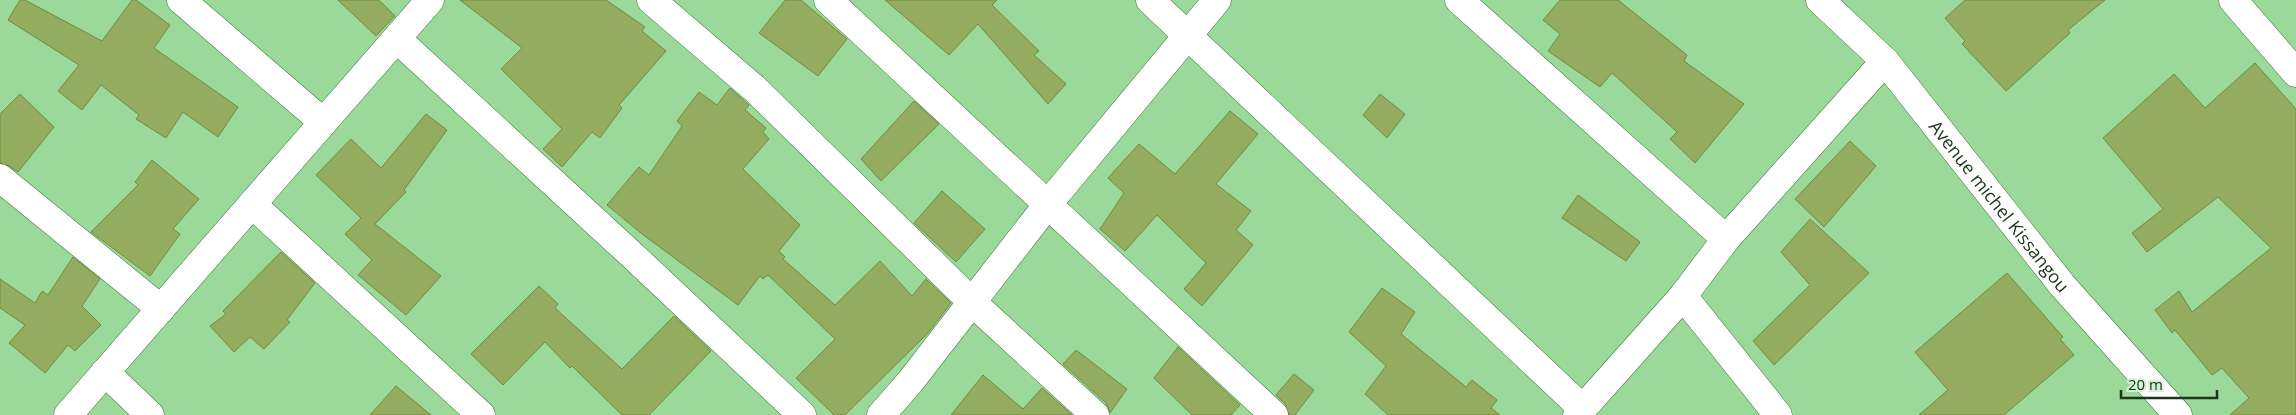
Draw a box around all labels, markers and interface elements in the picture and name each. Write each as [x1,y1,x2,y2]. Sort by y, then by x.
street label: Avenue michel Kissangou [1924,115,2075,297]
scale bar [2121,368,2217,400]
text: 20 m [2128,374,2163,394]

